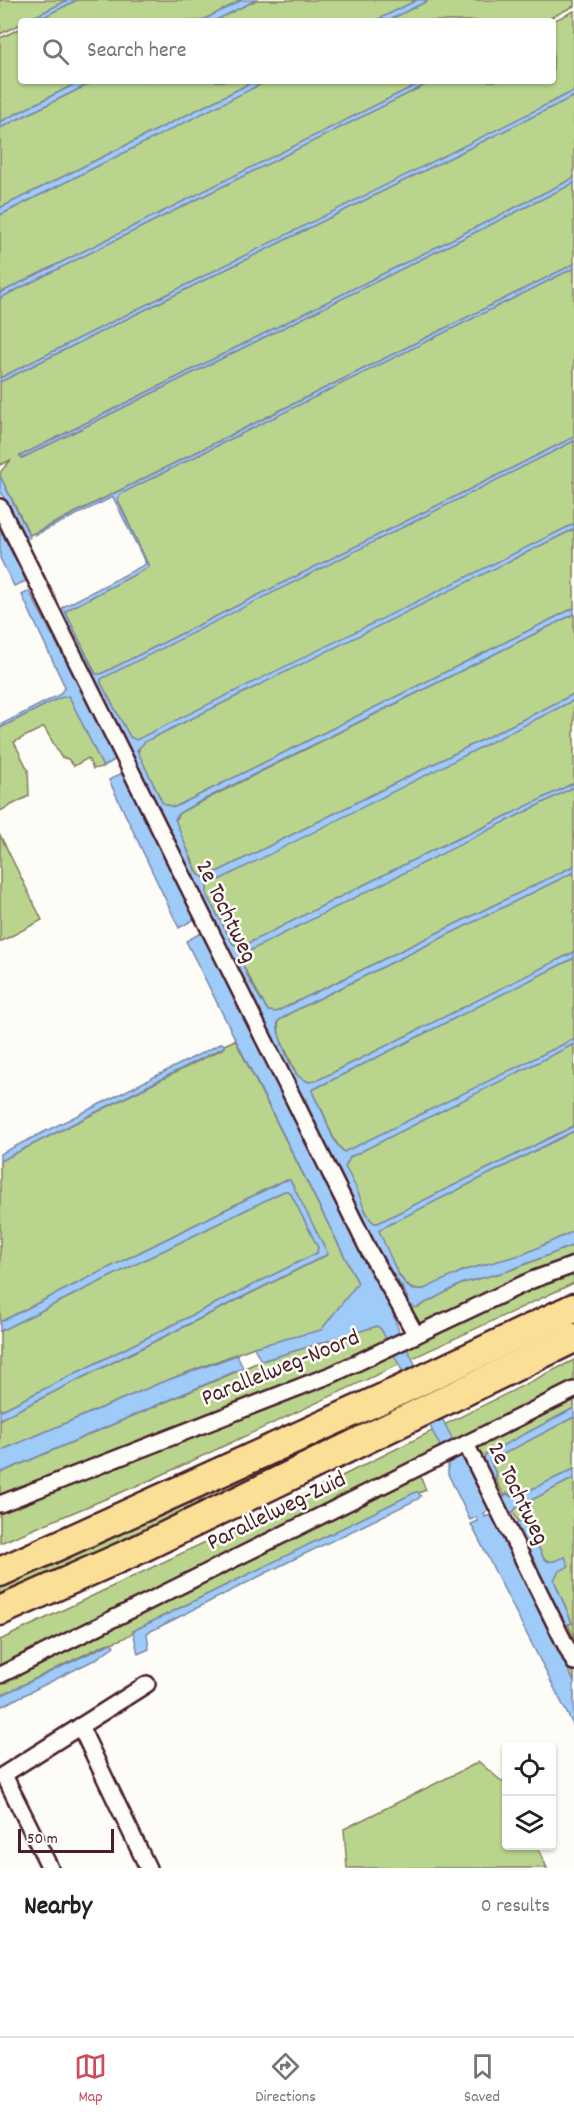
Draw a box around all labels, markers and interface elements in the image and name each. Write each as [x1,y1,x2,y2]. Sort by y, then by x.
search box [18,18,556,84]
icon: search [39,35,72,68]
text: Search here [87,36,186,67]
street label: 2e Tochtweg [185,855,265,969]
street label: Parallelweg-Noord [197,1322,365,1416]
street label: 2e Tochtweg [477,1437,557,1551]
street label: Parallelweg-Zuid [202,1464,352,1560]
map controls [502,1742,556,1850]
button: locate [502,1742,556,1796]
button: layers [502,1796,556,1850]
scale bar [18,1826,114,1854]
text: 50 m [27,1828,58,1851]
text: Nearby [24,1889,92,1926]
text: 0 results [481,1893,550,1921]
tab: Map [74,2050,107,2109]
tab: Directions [255,2050,316,2109]
tab: Saved [464,2050,500,2109]

